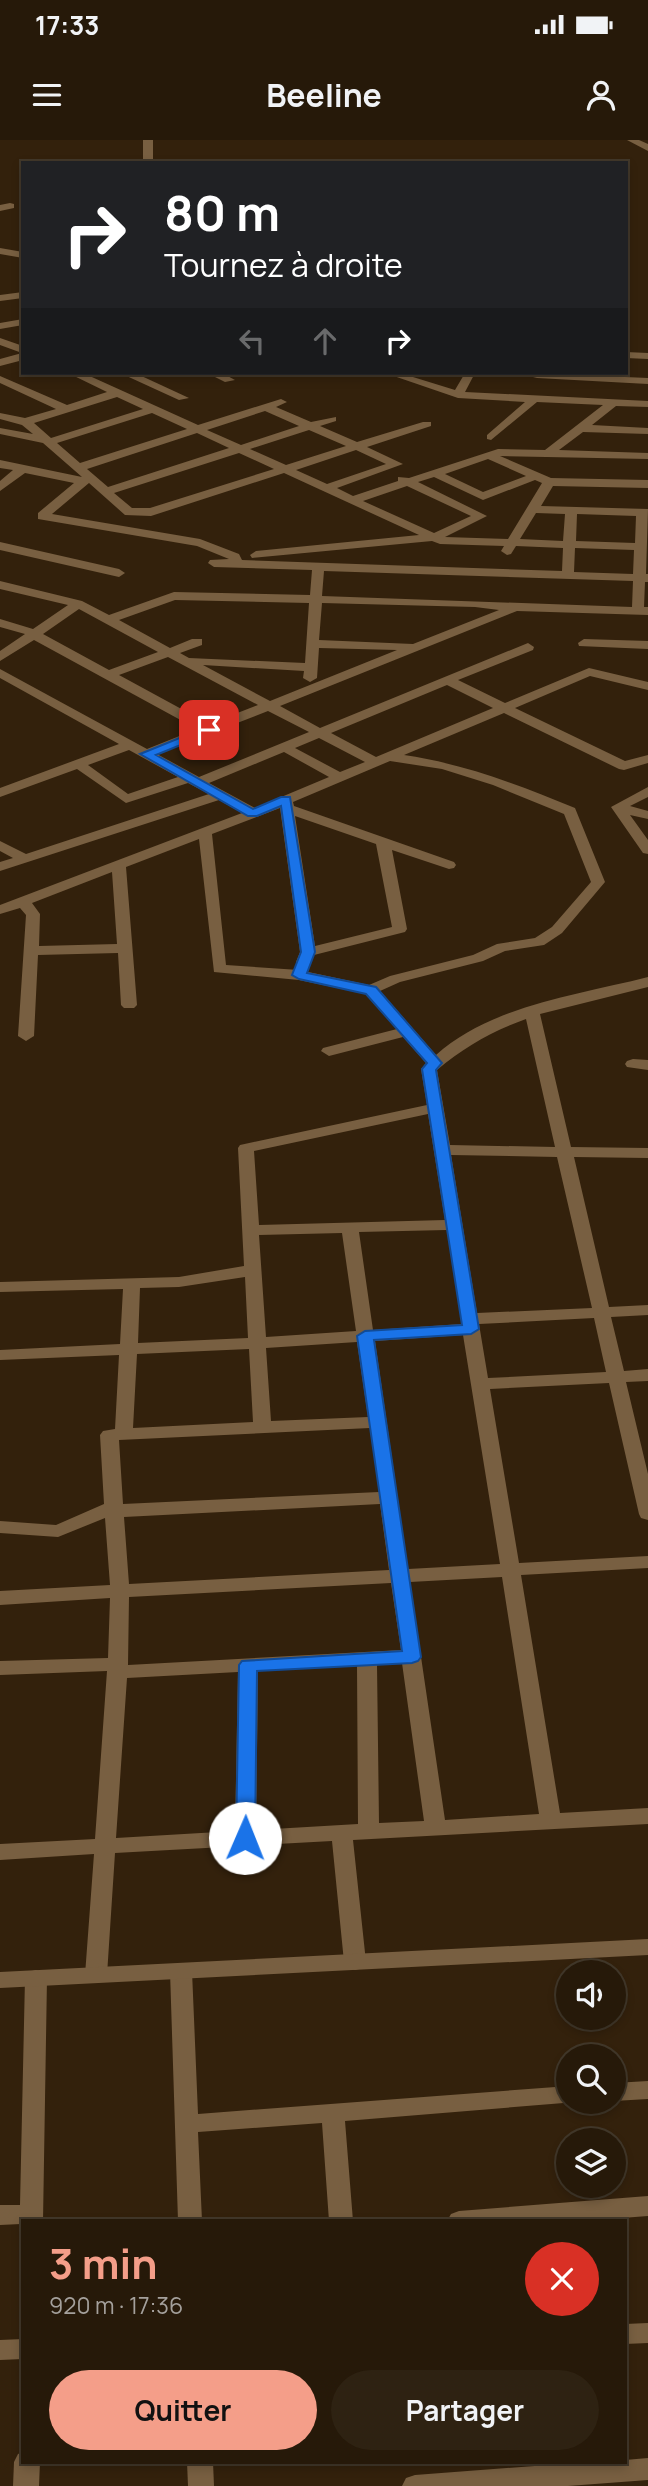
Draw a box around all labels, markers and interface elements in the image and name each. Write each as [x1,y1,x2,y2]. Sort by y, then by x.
text: 17:33 [35,7,99,43]
text: Beeline [266,73,382,117]
icon: menu [28,76,66,114]
icon: person [582,76,620,114]
text: 80 m [164,179,280,246]
icon: right [49,189,140,280]
text: Tournez à droite [164,243,403,287]
icon: left [233,322,271,360]
icon: ahead [306,322,344,360]
icon: right [379,322,417,360]
pin [179,700,239,760]
icon: arrive [190,711,228,749]
position arrow [208,1801,282,1875]
map controls [556,1960,626,2198]
button: sound [556,1960,626,2030]
button: search [556,2044,626,2114]
button: layers [556,2128,626,2198]
text: 3 min [49,2234,158,2292]
button: close [525,2242,599,2316]
text: 920 m · 17:36 [49,2289,183,2321]
button: Quitter [49,2370,317,2450]
button: Partager [331,2370,599,2450]

